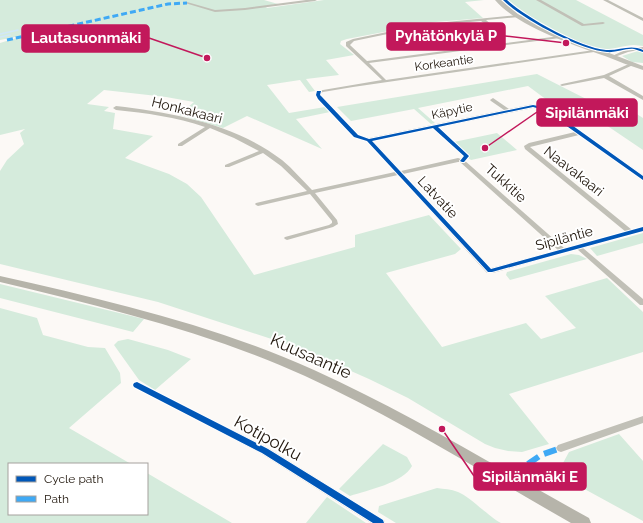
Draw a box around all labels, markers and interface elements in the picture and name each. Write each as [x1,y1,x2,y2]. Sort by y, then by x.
callout: Pyhätönkylä P [387,23,505,50]
callout: Lautasuonmäki [22,25,149,52]
text: Pyhätönkylä P [395,27,498,45]
text: Lautasuonmäki [31,29,141,47]
street label: Korkeantie [414,52,474,74]
street label: Honkakaari [150,93,224,127]
callout: Sipilänmäki [537,99,637,126]
street label: Käpytie [430,100,474,122]
text: Sipilänmäki [545,104,629,122]
street label: Naavakaari [541,143,607,199]
street label: Tukkitie [482,160,530,206]
street label: Latvatie [415,173,461,221]
street label: Sipiläntie [534,223,594,253]
street label: Kuusaantie [267,329,355,383]
street label: Kotipolku [231,411,305,465]
legend [8,463,148,515]
callout: Sipilänmäki E [474,463,586,490]
text: Sipilänmäki E [482,468,578,486]
text: Cycle path [44,472,103,486]
text: Path [44,492,69,506]

